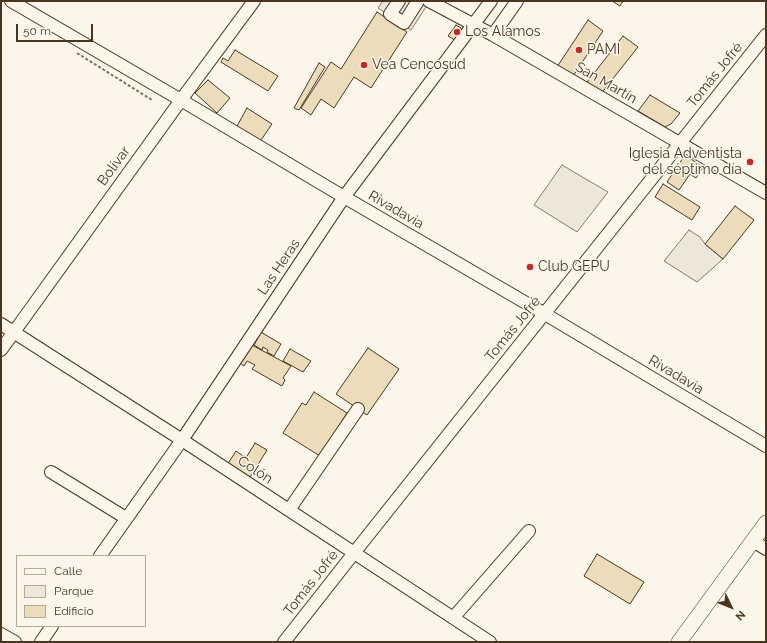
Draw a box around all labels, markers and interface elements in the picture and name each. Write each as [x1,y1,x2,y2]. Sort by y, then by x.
scale bar [18,16,95,42]
text: 50 m [23,24,51,38]
place label: Los Alamos [465,24,541,40]
marker: Los Alamos [452,27,462,37]
street label: Tomás Jofré [684,39,746,111]
place label: PAMI [587,42,620,58]
marker: PAMI [574,45,584,55]
place label: Vea Cencosud [372,57,466,73]
street label: San Martín [572,59,640,107]
marker: Vea Cencosud [359,60,369,70]
street label: Bolívar [94,143,134,189]
place label: Iglesia Adventista del séptimo día [629,146,742,178]
marker: Iglesia Adventista del séptimo día [745,157,755,167]
street label: Rivadavia [365,187,427,233]
street label: Las Heras [254,236,304,298]
place label: Club GEPU [538,259,610,275]
marker: Club GEPU [525,262,535,272]
street label: Tomás Jofré [482,293,544,365]
street label: Rivadavia [645,352,707,398]
street label: Colón [234,453,276,487]
street label: Tomás Jofré [280,547,342,619]
legend [16,555,146,627]
text: Calle [54,564,82,578]
text: Parque [54,584,94,598]
north arrow [711,587,751,627]
text: Edificio [54,604,94,618]
text: N [733,608,748,623]

